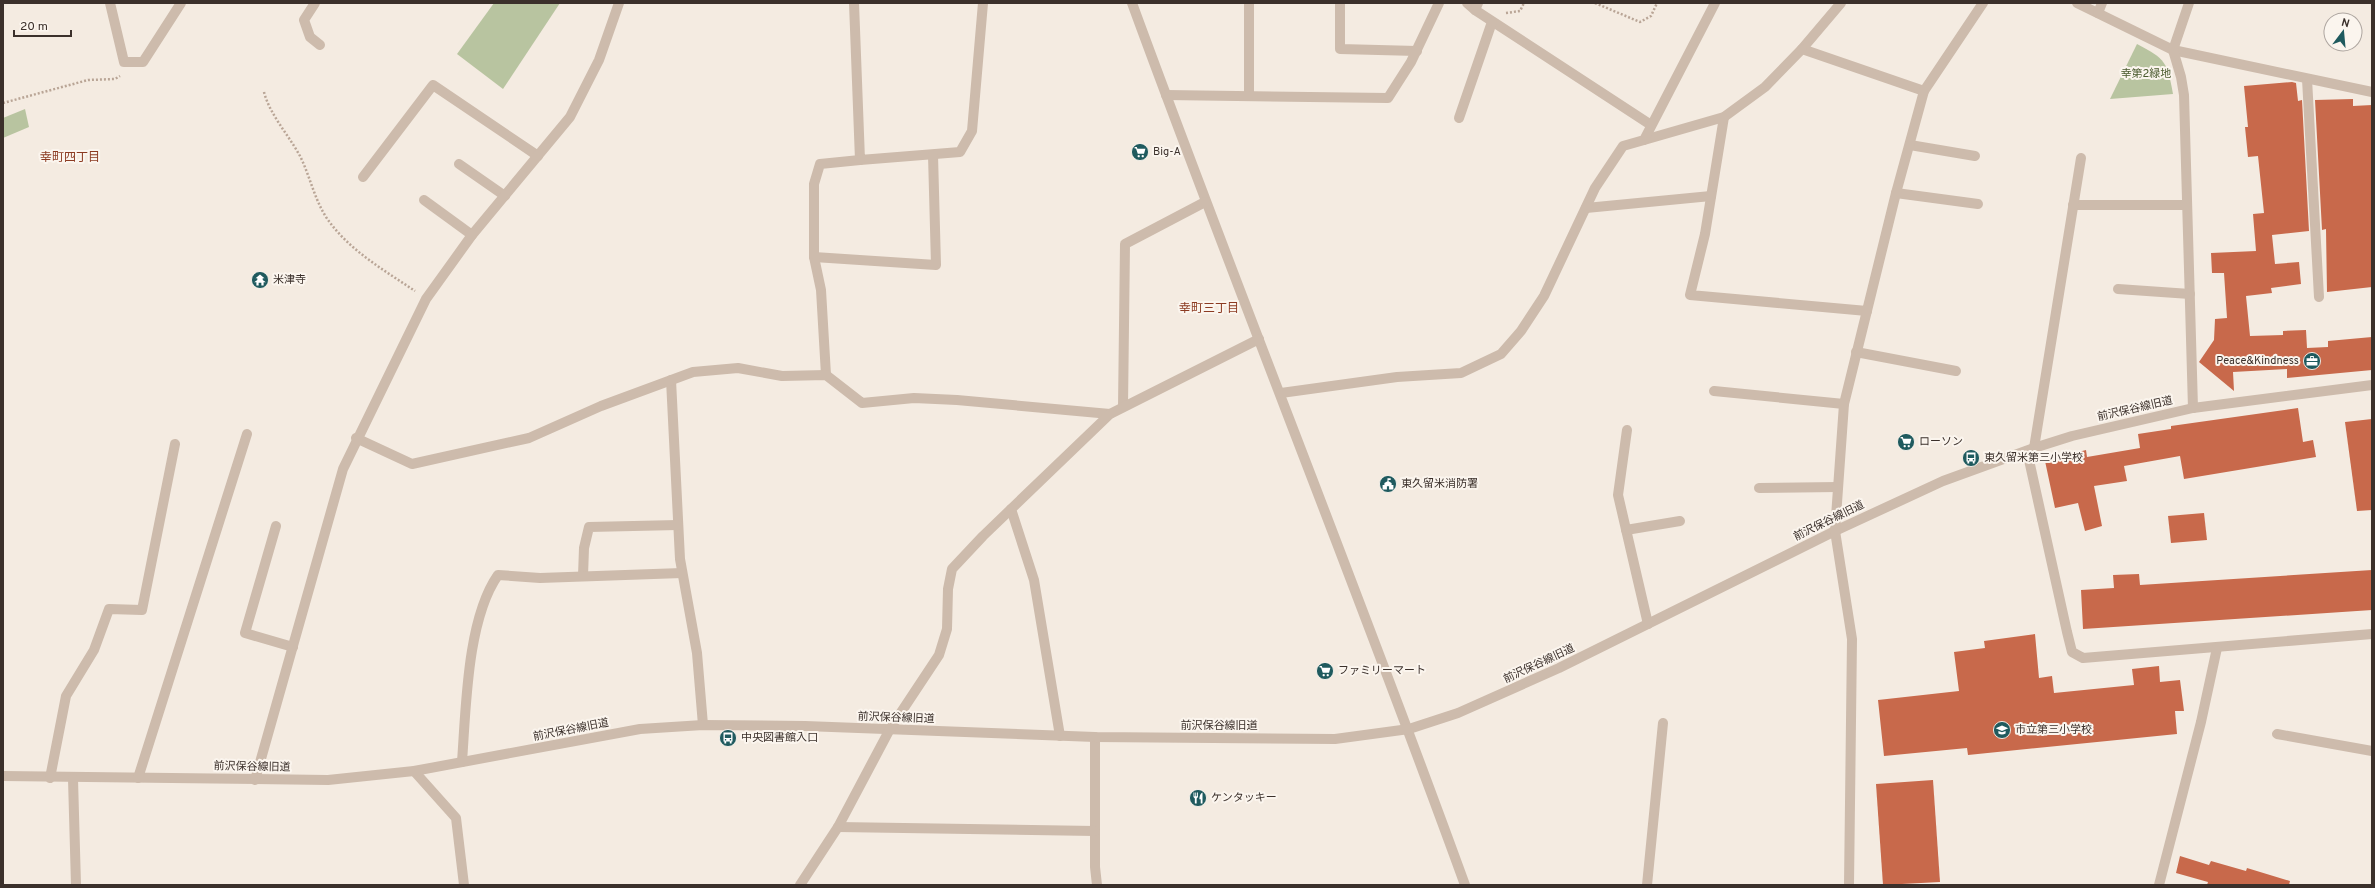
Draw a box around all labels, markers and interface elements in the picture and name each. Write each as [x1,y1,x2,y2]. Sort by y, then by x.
scale bar [14,12,71,38]
north arrow [2323,12,2363,52]
text: N [2340,16,2351,31]
text: 20 m [20,19,48,35]
park label: 幸第2緑地 [2121,67,2171,81]
supermarket icon: Big-A [1130,142,1150,162]
place label: Big-A [1153,145,1181,159]
district label: 幸町四丁目 [40,150,100,166]
temple icon: 米津寺 [250,270,270,290]
place label: 米津寺 [273,273,306,287]
district label: 幸町三丁目 [1179,301,1239,317]
office icon: Peace&Kindness [2302,351,2322,371]
place label: Peace&Kindness [2216,354,2299,368]
street label: 前沢保谷線旧道 [2096,394,2174,424]
supermarket icon: ローソン [1896,432,1916,452]
place label: ローソン [1919,435,1963,449]
bus stop icon: 東久留米第三小学校 [1961,448,1981,468]
place label: 東久留米第三小学校 [1984,451,2083,465]
public building icon: 東久留米消防署 [1378,474,1398,494]
place label: 東久留米消防署 [1401,477,1478,491]
street label: 前沢保谷線旧道 [1791,498,1867,544]
street label: 前沢保谷線旧道 [1501,641,1577,687]
supermarket icon: ファミリーマート [1315,661,1335,681]
place label: ファミリーマート [1338,664,1426,678]
street label: 前沢保谷線旧道 [857,710,935,726]
street label: 前沢保谷線旧道 [532,716,610,744]
street label: 前沢保谷線旧道 [1181,719,1258,733]
school or university icon: 市立第三小学校 [1992,720,2012,740]
place label: 市立第三小学校 [2015,723,2092,737]
bus stop icon: 中央図書館入口 [718,728,738,748]
place label: 中央図書館入口 [741,731,818,745]
street label: 前沢保谷線旧道 [213,759,291,775]
restaurant icon: ケンタッキー [1188,788,1208,808]
place label: ケンタッキー [1211,791,1277,805]

